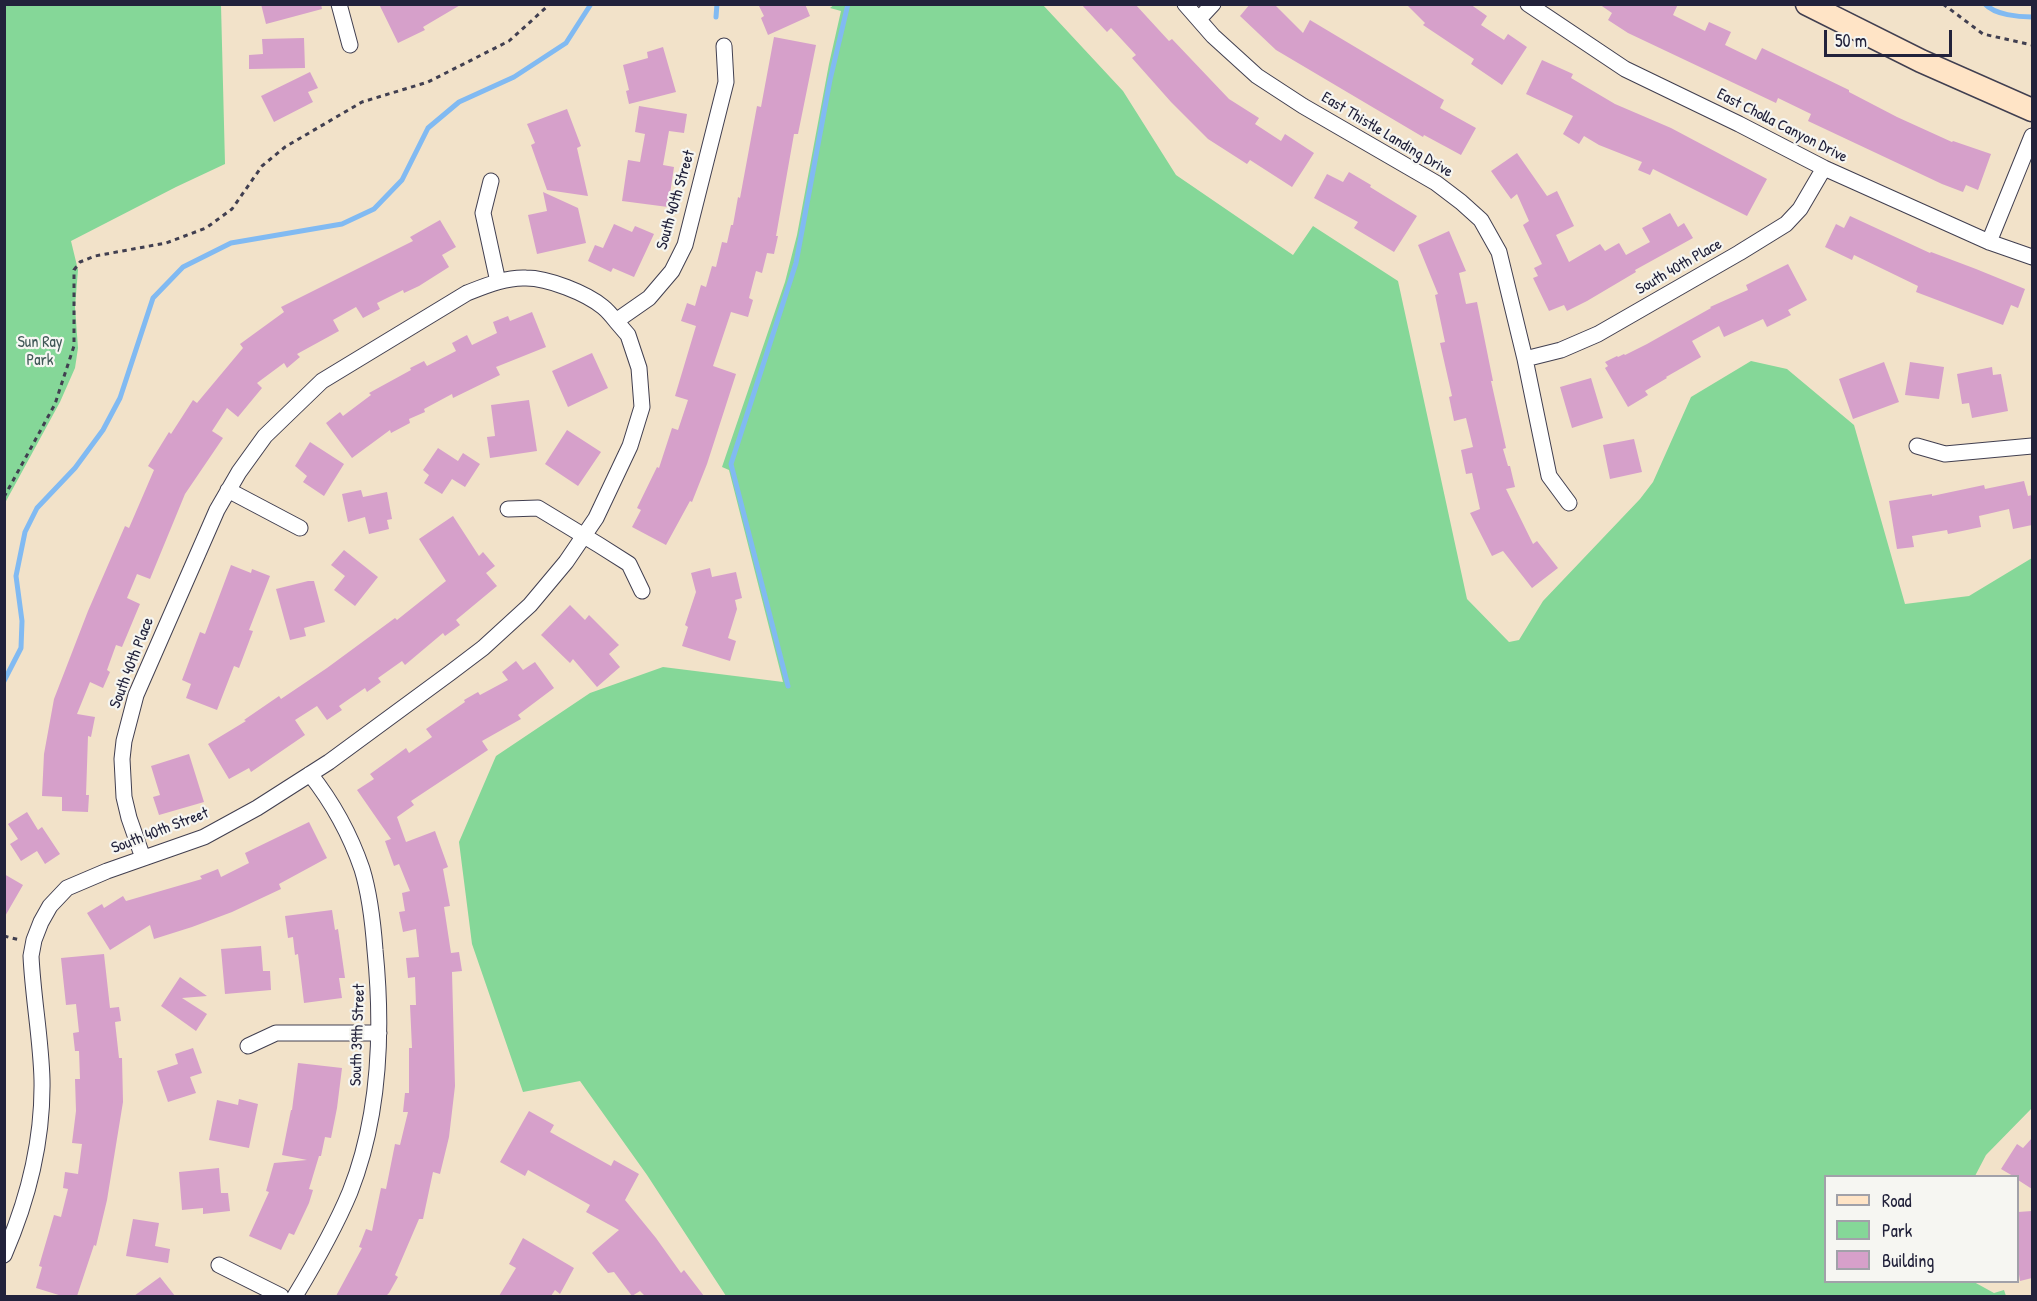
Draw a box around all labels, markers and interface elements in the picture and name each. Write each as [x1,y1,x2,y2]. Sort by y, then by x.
scale bar [1827,18,1954,56]
text: 50 m [1835,28,1867,53]
street label: East Cholla Canyon Drive [1713,85,1851,167]
street label: East Thistle Landing Drive [1318,88,1456,182]
street label: South 40th Street [653,148,699,252]
street label: South 40th Place [1633,235,1725,299]
park label: Sun Ray Park [18,333,62,371]
street label: South 40th Place [106,615,158,711]
street label: South 40th Street [109,804,211,858]
street label: South 39th Street [347,984,369,1086]
legend [1824,1175,2019,1283]
text: Road [1882,1188,1912,1213]
text: Park [1882,1218,1912,1243]
text: Building [1882,1248,1934,1273]

